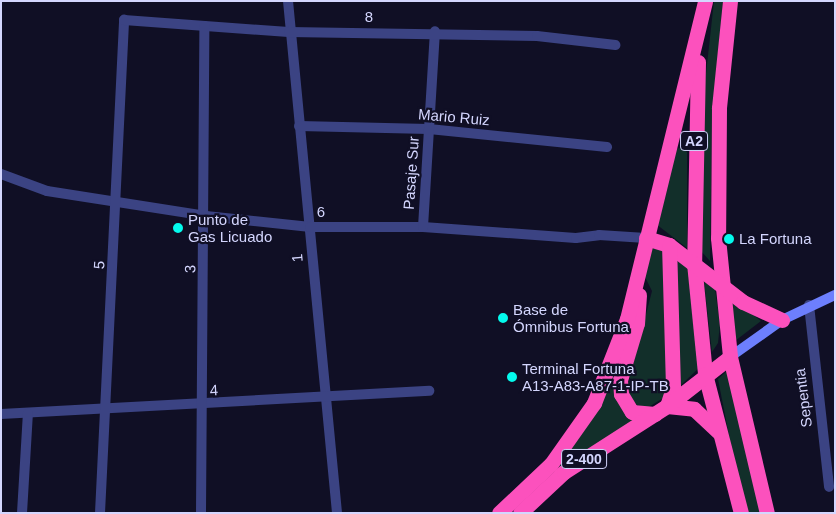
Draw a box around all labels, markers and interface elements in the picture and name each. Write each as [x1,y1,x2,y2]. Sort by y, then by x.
street label: 8 [365,8,373,26]
street label: Mario Ruiz [418,105,490,129]
road number: A2 [679,130,709,152]
street label: Pasaje Sur [399,136,423,210]
street label: 6 [317,203,325,221]
place label: Punto de Gas Licuado [188,210,272,245]
marker: Punto de Gas Licuado [172,222,184,234]
place label: La Fortuna [739,230,812,248]
marker: La Fortuna [723,233,735,245]
street label: 1 [288,253,306,263]
street label: 5 [90,260,108,270]
street label: 3 [181,265,199,273]
place label: Base de Ómnibus Fortuna [513,300,629,335]
marker: Base de Ómnibus Fortuna [497,312,509,324]
place label: Terminal Fortuna A13-A83-A87-1-IP-TB [522,359,669,394]
street label: Sepentia [790,368,816,428]
marker: Terminal Fortuna A13-A83-A87-1-IP-TB [506,371,518,383]
street label: 4 [209,381,219,399]
road number: 2-400 [560,448,608,470]

